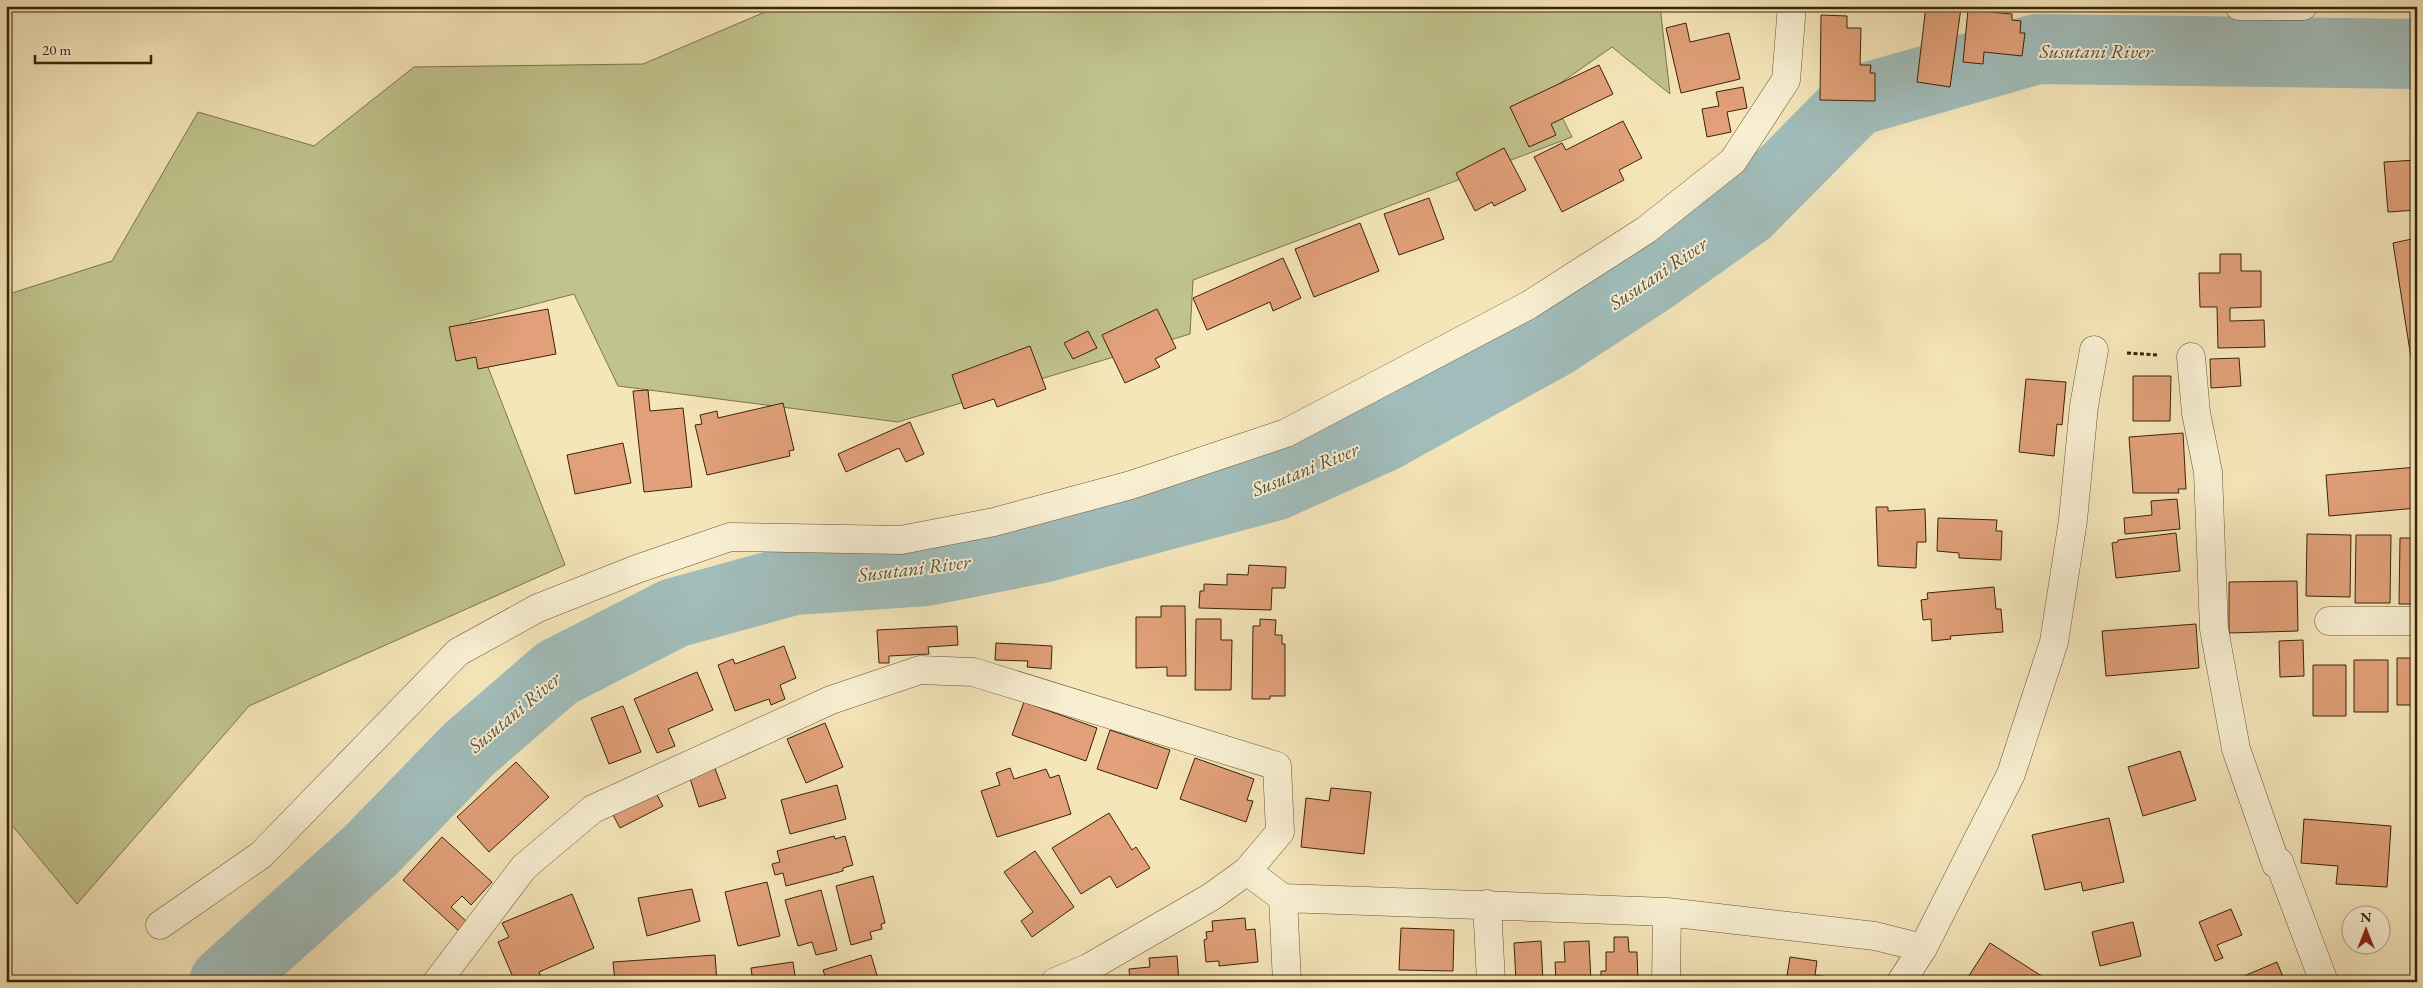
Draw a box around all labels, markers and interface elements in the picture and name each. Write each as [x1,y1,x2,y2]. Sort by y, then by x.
scale bar [35,32,151,64]
water label: Susutani River [2038,38,2154,64]
text: 20 m [42,40,71,59]
water label: Susutani River [1603,230,1713,316]
water label: Susutani River [1247,435,1364,503]
water label: Susutani River [855,548,973,588]
water label: Susutani River [462,665,567,759]
north arrow [2340,906,2390,956]
text: N [2360,908,2372,926]

